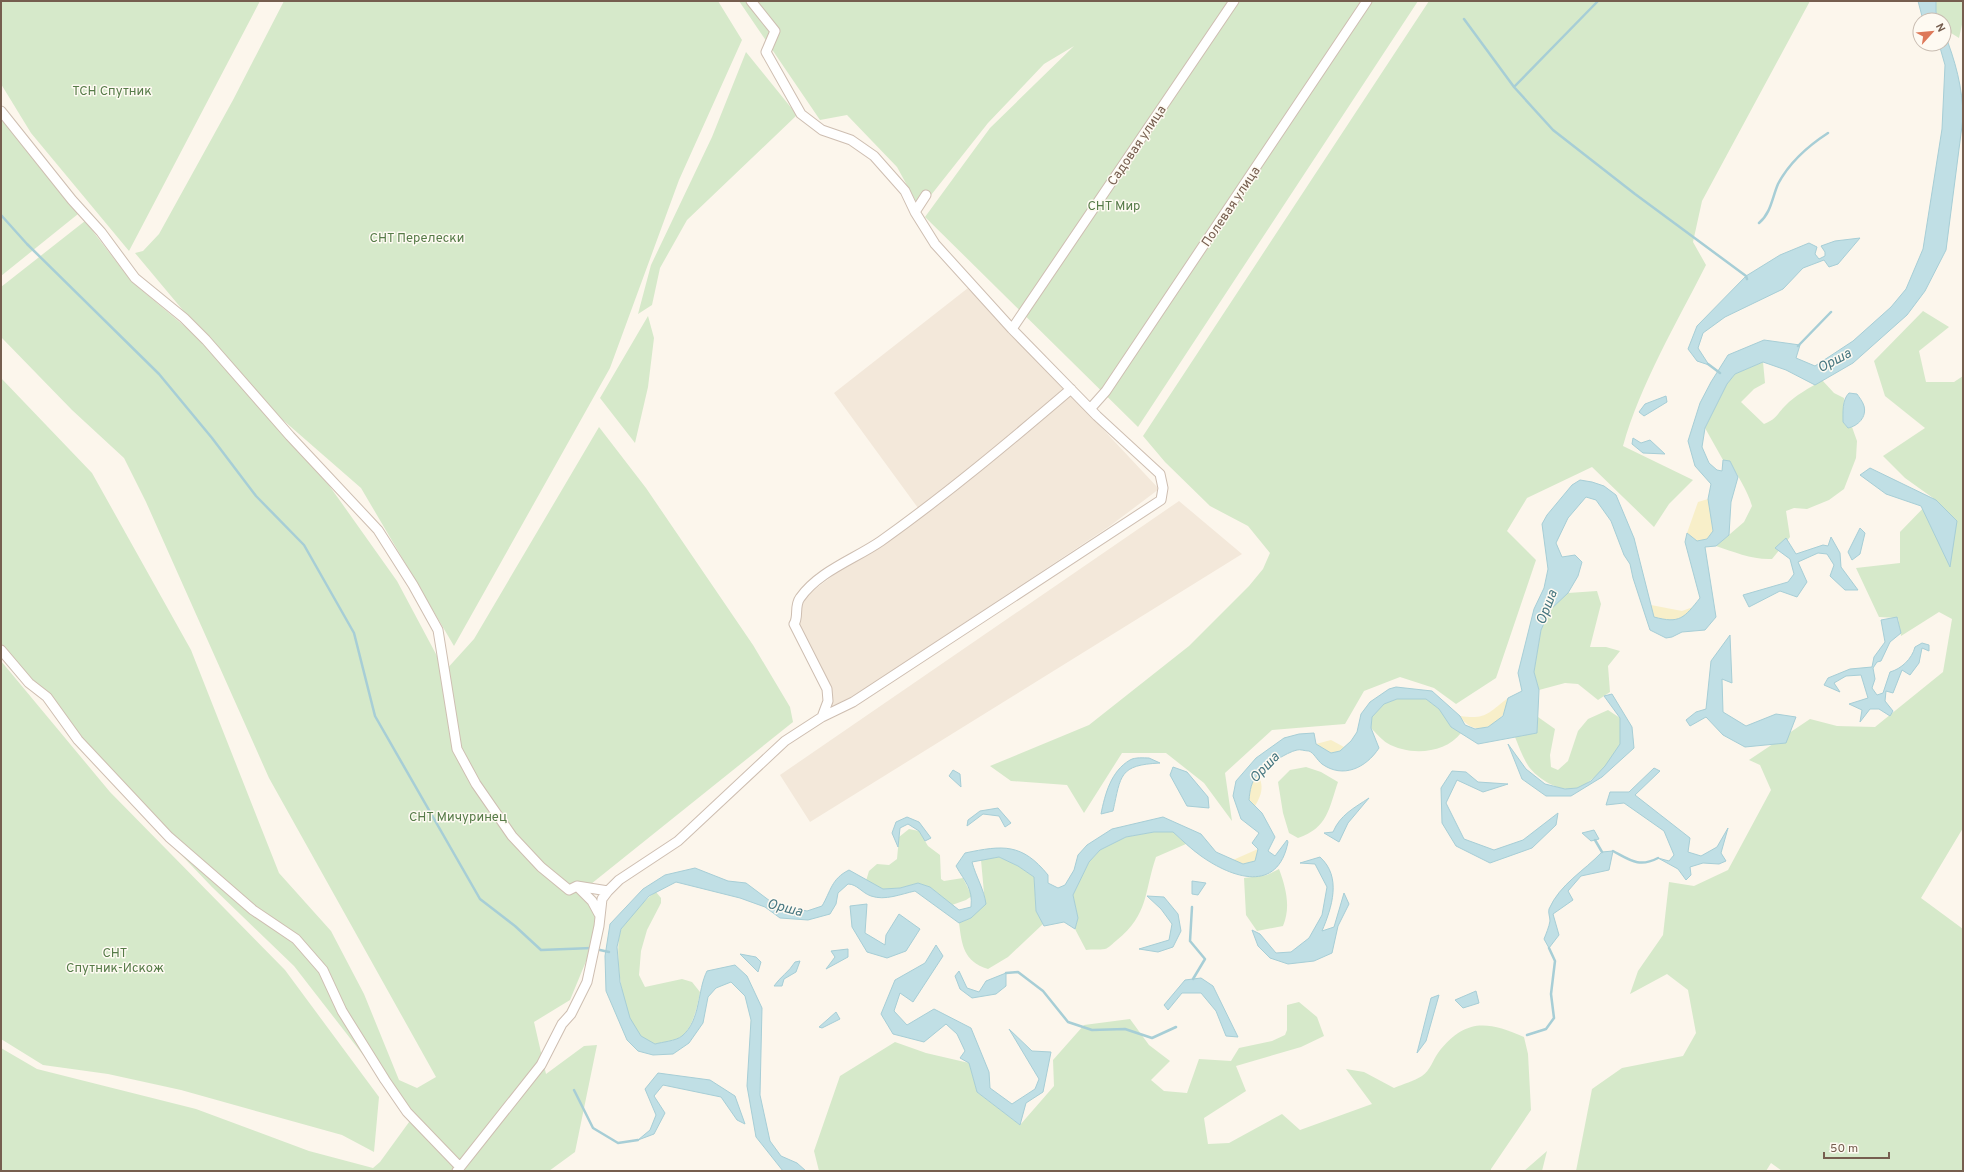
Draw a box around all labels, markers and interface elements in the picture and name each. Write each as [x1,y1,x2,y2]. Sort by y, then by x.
north arrow [1912,12,1952,52]
text: N [1932,21,1948,35]
park label: ТСН Спутник [72,84,152,100]
street label: Садовая улица [1105,103,1170,189]
street label: Полевая улица [1199,164,1264,250]
park label: СНТ Мир [1088,199,1140,215]
park label: СНТ Перелески [370,231,464,247]
water label: Орша [1815,345,1855,377]
water label: Орша [1533,587,1562,627]
water label: Орша [1246,749,1284,787]
park label: СНТ Мичуринец [409,810,507,826]
water label: Орша [765,896,805,921]
park label: СНТ Спутник-Искож [66,946,164,977]
scale bar [1824,1134,1889,1160]
text: 50 m [1830,1141,1858,1157]

